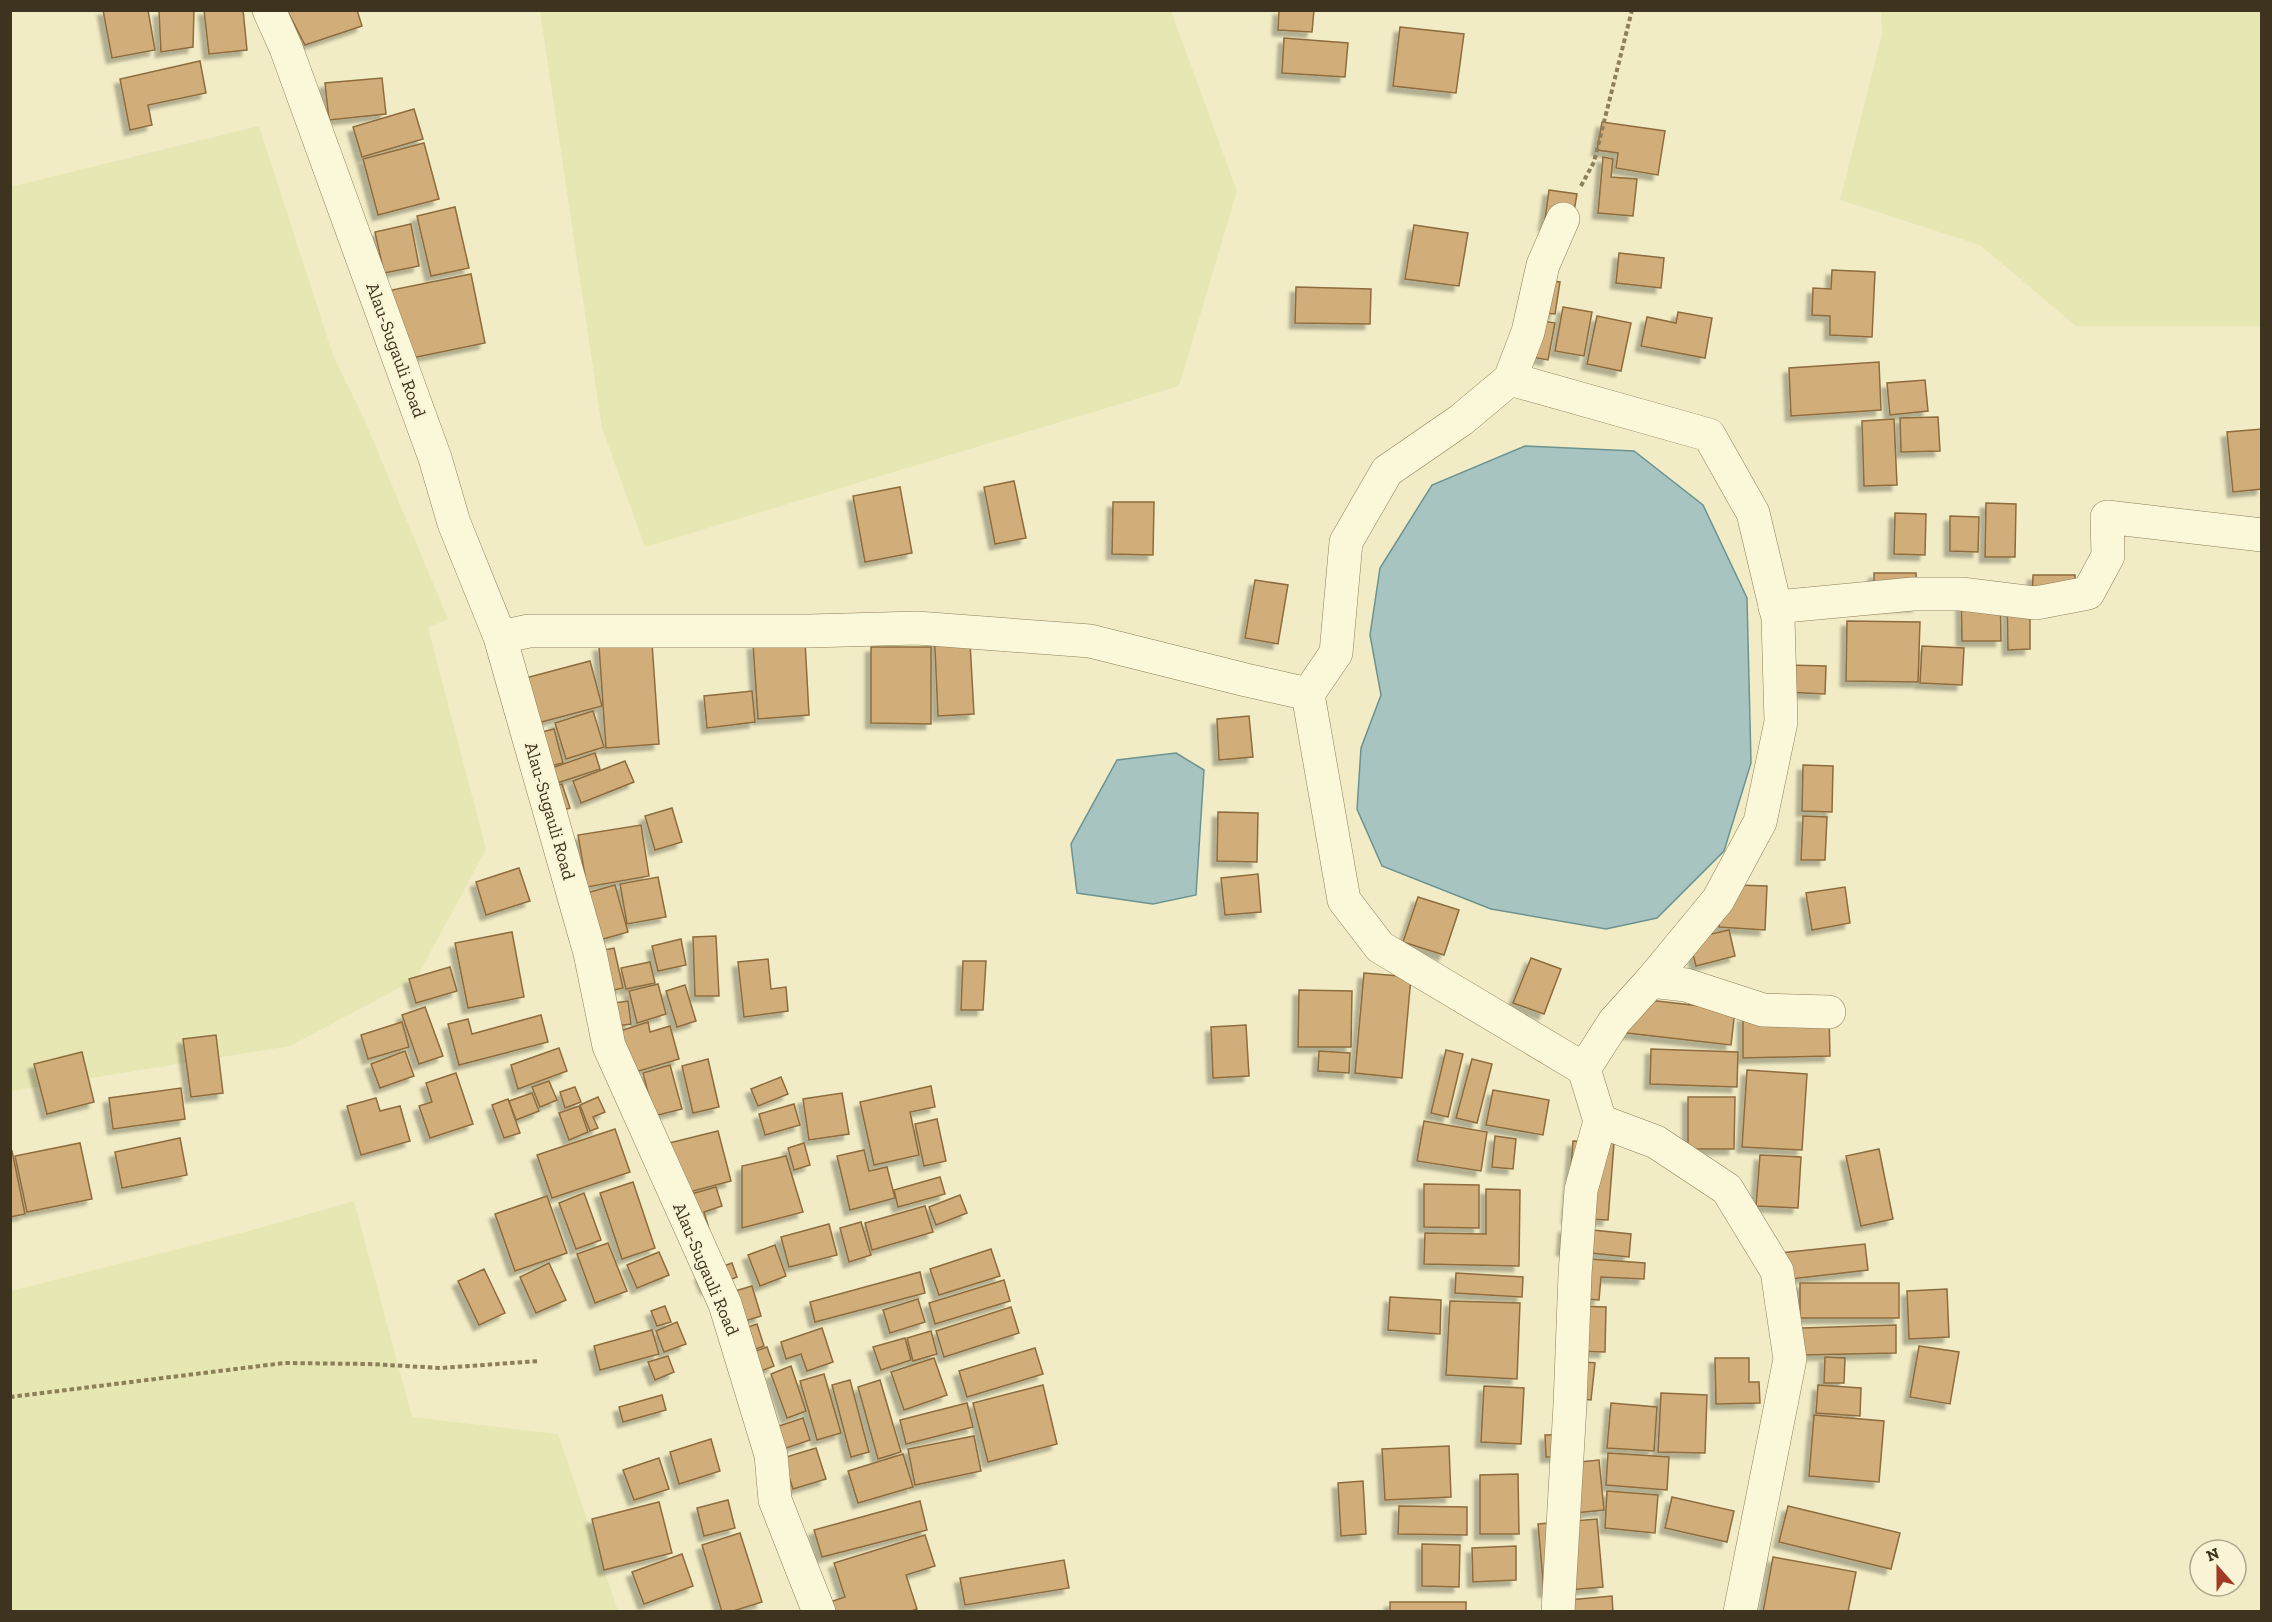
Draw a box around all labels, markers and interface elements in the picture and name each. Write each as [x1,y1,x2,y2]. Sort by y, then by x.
street label: Alau-Sugauli Road [361,279,431,421]
street label: Alau-Sugauli Road [520,740,580,882]
street label: Alau-Sugauli Road [668,1199,744,1339]
north arrow [2188,1538,2248,1598]
text: N [2204,1543,2222,1566]

